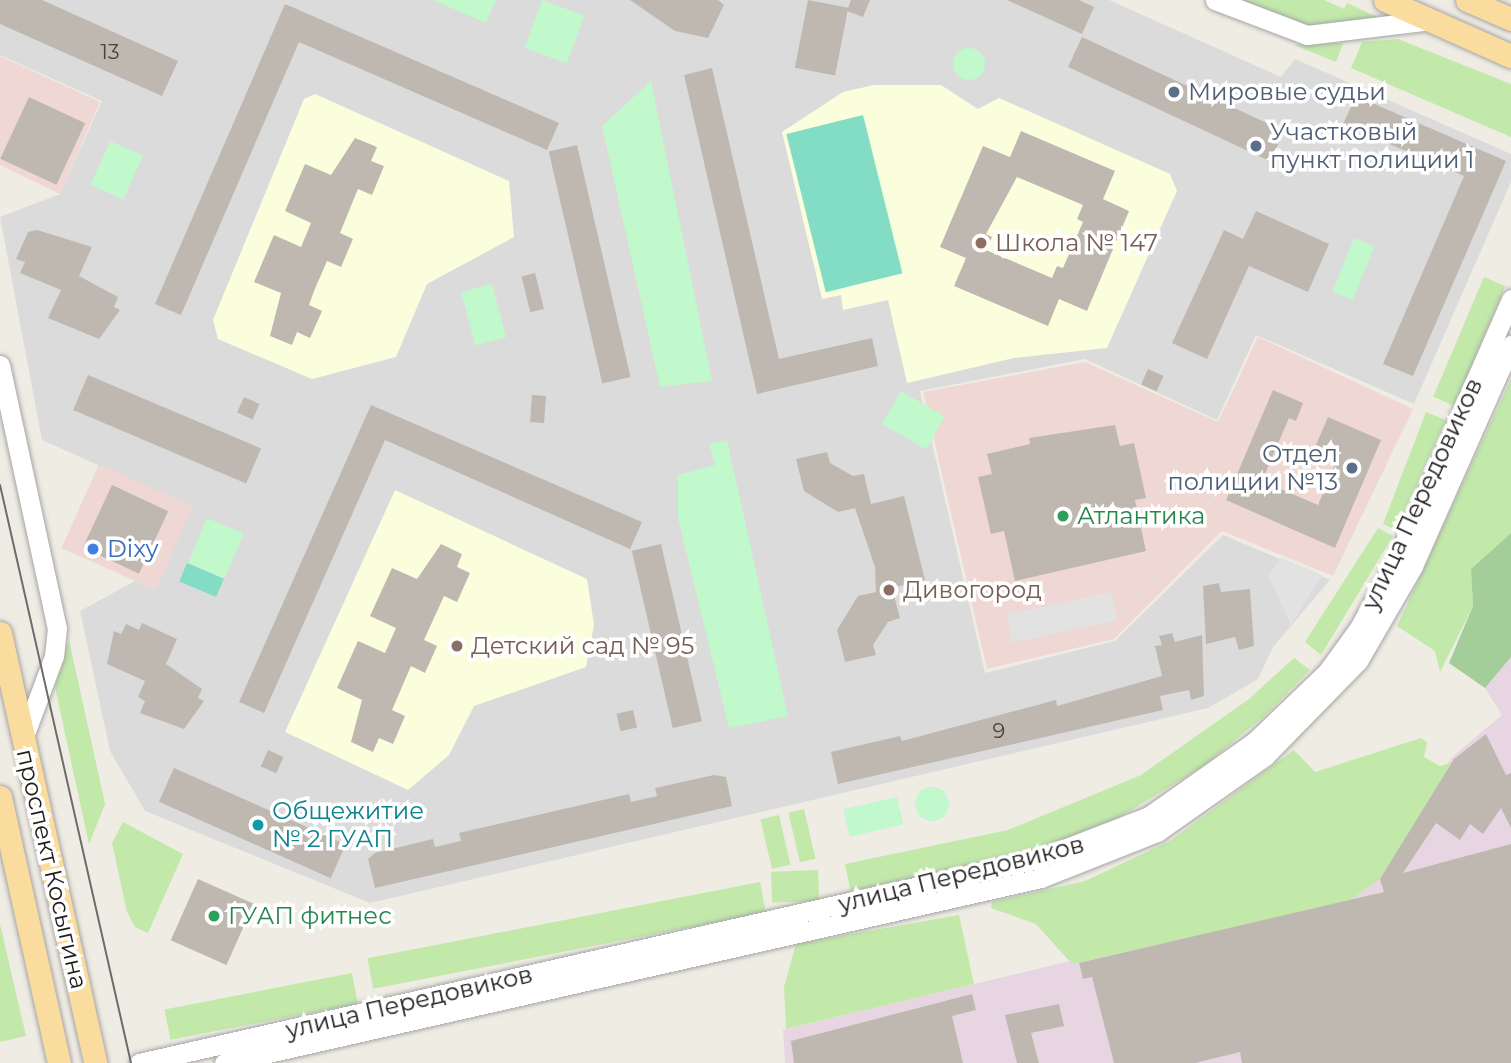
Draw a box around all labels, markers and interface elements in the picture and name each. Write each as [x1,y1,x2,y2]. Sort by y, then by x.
house number: 13 [100,39,120,65]
place label: Мировые судьи [1188,78,1386,106]
marker: Мировые судьи [1166,84,1182,100]
place label: Участковый пункт полиции 1 [1270,118,1475,174]
marker: Участковый пункт полиции 1 [1248,138,1264,154]
place label: Школа № 147 [995,229,1158,257]
marker: Школа № 147 [973,235,989,251]
street label: улица Передовиков [1356,374,1488,614]
place label: Отдел полиции №13 [1168,440,1338,496]
marker: Отдел полиции №13 [1344,460,1360,476]
place label: Атлантика [1077,502,1205,530]
marker: Атлантика [1055,508,1071,524]
place label: Dixy [107,535,158,563]
marker: Dixy [85,541,101,557]
place label: Дивогород [903,576,1042,604]
marker: Дивогород [881,582,897,598]
place label: Детский сад № 95 [471,632,694,660]
marker: Детский сад № 95 [449,638,465,654]
house number: 9 [993,718,1005,744]
street label: проспект Косыгина [10,746,94,992]
place label: Общежитие № 2 ГУАП [272,797,424,853]
marker: Общежитие № 2 ГУАП [250,817,266,833]
street label: улица Передовиков [835,830,1087,918]
place label: ГУАП фитнес [228,902,392,930]
marker: ГУАП фитнес [206,908,222,924]
street label: улица Передовиков [283,960,535,1044]

